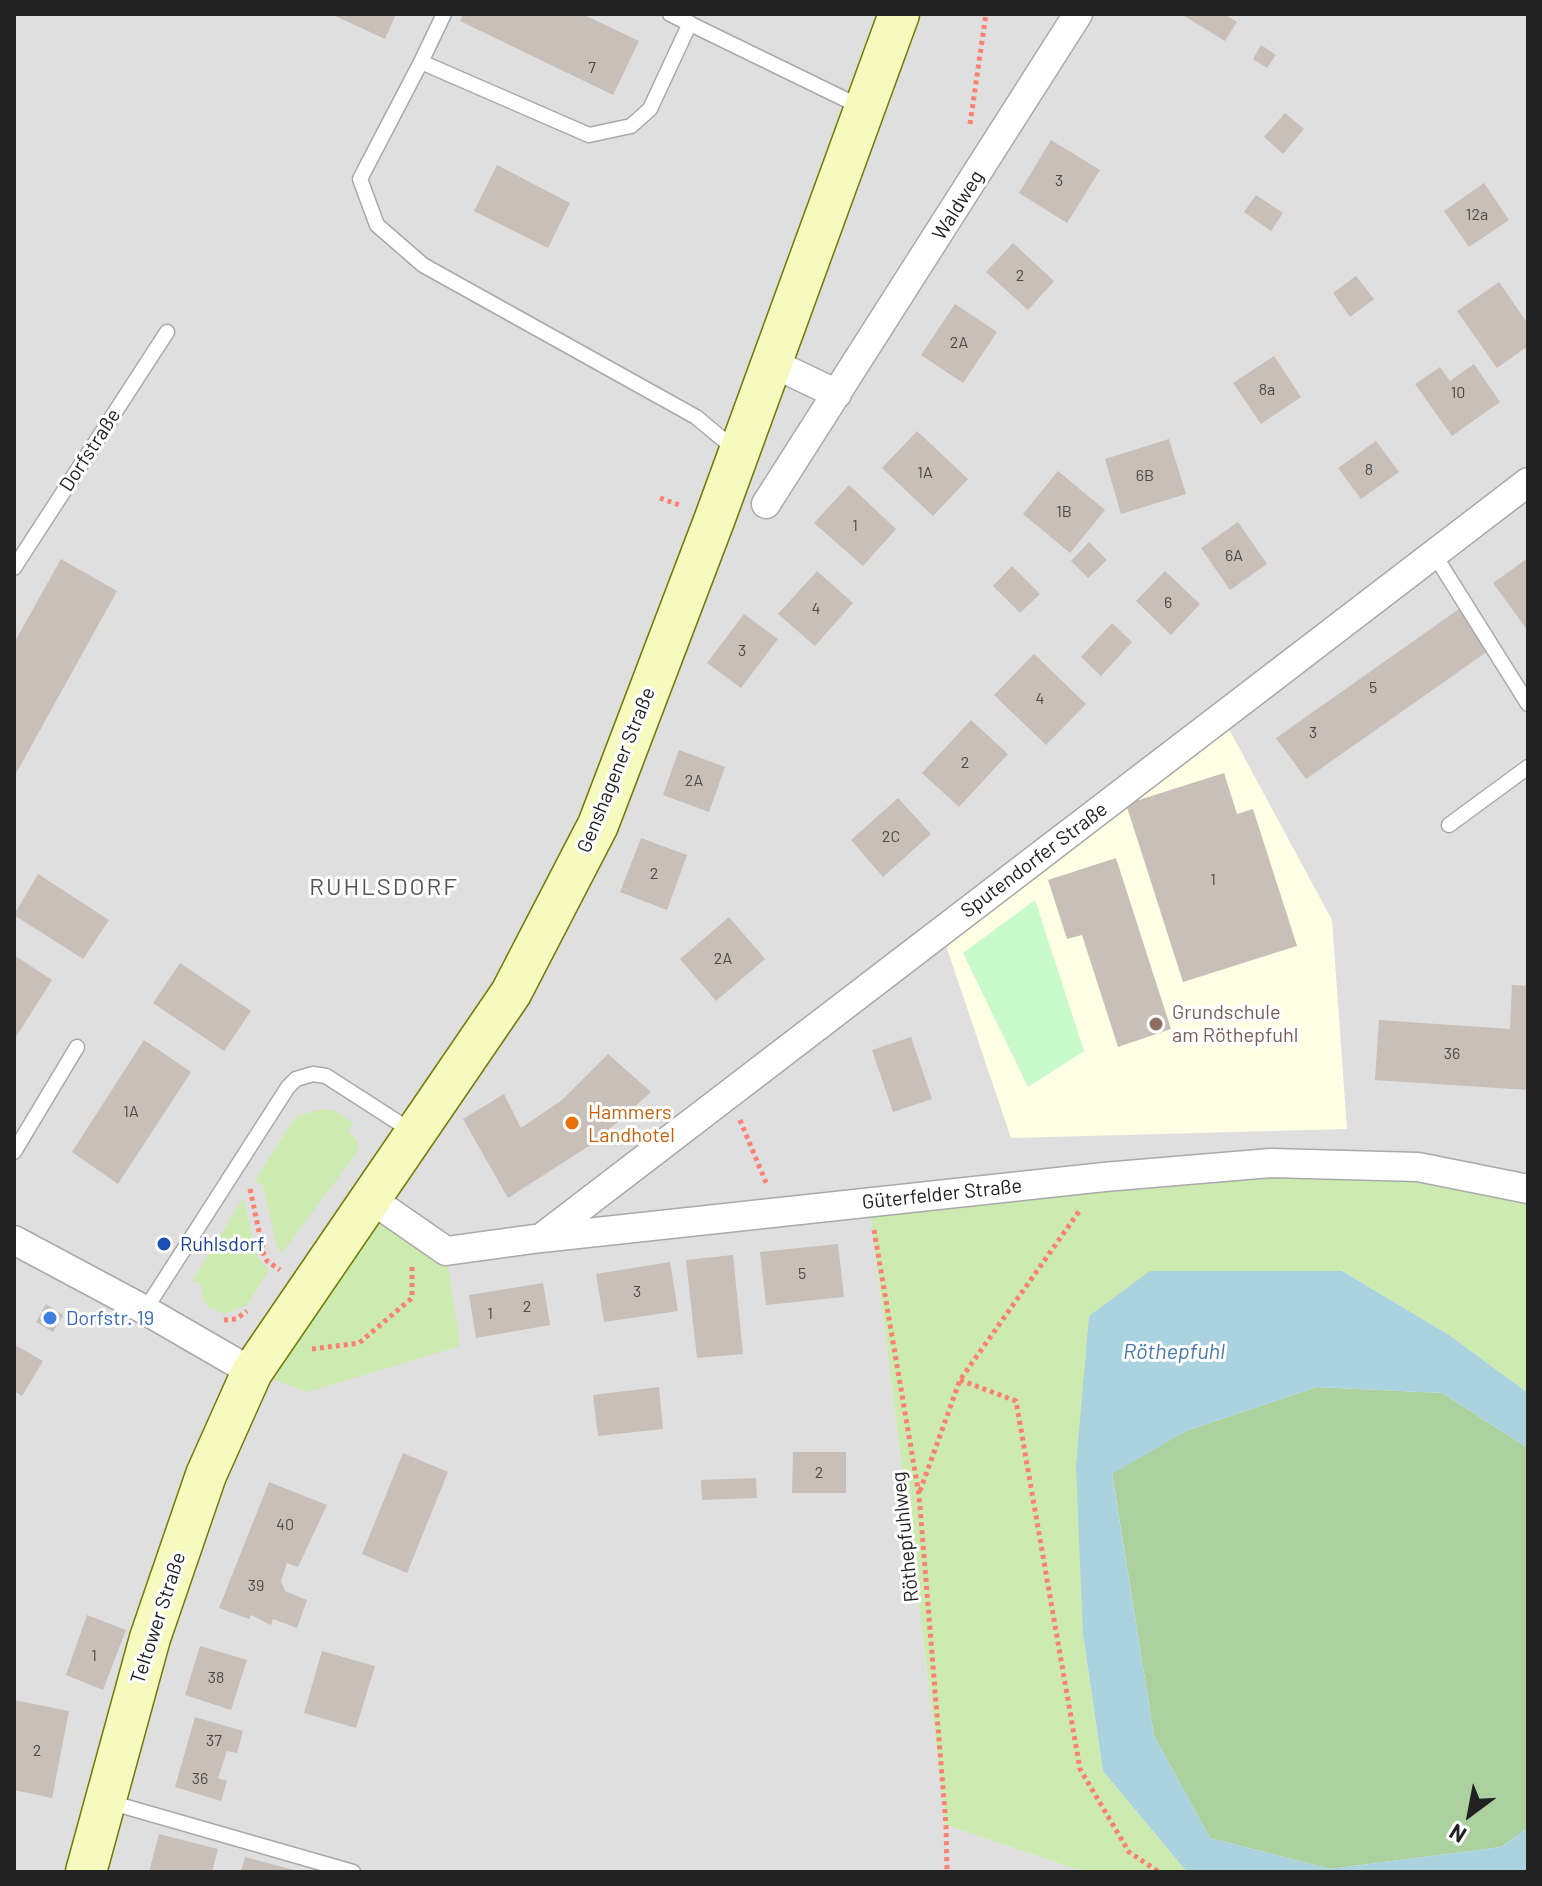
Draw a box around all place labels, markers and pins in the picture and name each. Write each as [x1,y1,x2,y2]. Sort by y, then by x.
place label: Grundschule am Röthepfuhl [1172,1000,1298,1047]
marker: Grundschule am Röthepfuhl [1147,1015,1165,1033]
place label: Hammers Landhotel [588,1100,675,1147]
marker: Hammers Landhotel [563,1114,581,1132]
place label: Ruhlsdorf [180,1232,264,1256]
marker: Ruhlsdorf [155,1235,173,1253]
place label: Dorfstr. 19 [66,1306,154,1330]
marker: Dorfstr. 19 [41,1309,59,1327]

